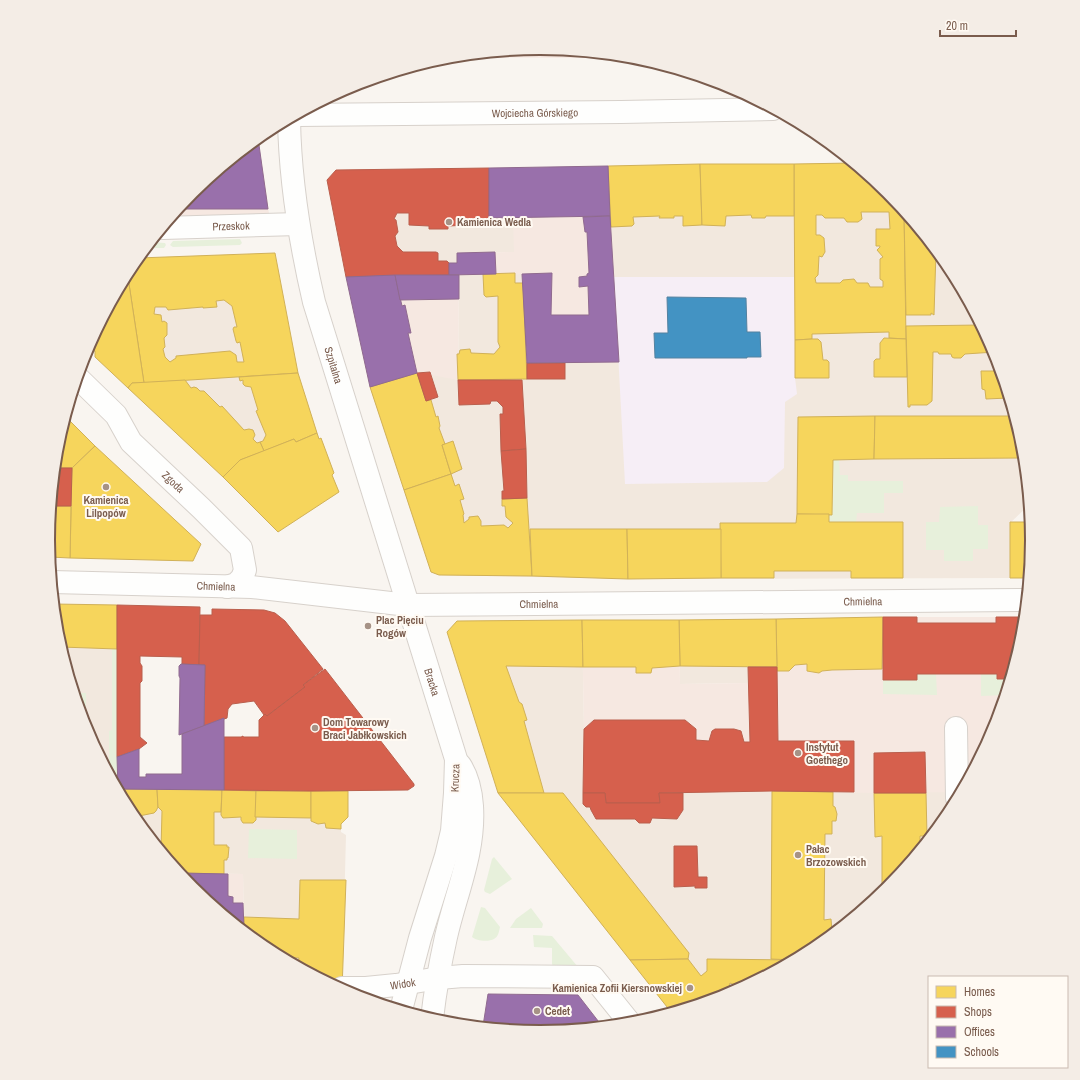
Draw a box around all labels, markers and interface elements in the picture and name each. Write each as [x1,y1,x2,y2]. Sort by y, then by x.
scale bar [940,12,1016,38]
text: 20 m [946,18,968,34]
street label: Wojciecha Górskiego [492,105,578,120]
place label: Kamienica Wedla [457,215,531,229]
marker: Kamienica Wedla [444,217,454,227]
street label: Przeskok [212,218,250,234]
street label: Szpitalna [321,345,346,385]
street label: Zgoda [159,468,187,496]
marker: Kamienica Lilpopów [101,482,111,492]
place label: Kamienica Lilpopów [83,493,129,520]
street label: Chmielna [196,579,235,594]
street label: Chmielna [843,594,882,608]
street label: Chmielna [519,597,558,611]
place label: Plac Pięciu Rogów [376,613,424,640]
marker: Plac Pięciu Rogów [363,621,373,631]
street label: Bracka [421,667,443,698]
place label: Dom Towarowy Braci Jabłkowskich [323,715,407,742]
marker: Dom Towarowy Braci Jabłkowskich [310,723,320,733]
place label: Instytut Goethego [806,740,849,767]
marker: Instytut Goethego [793,748,803,758]
street label: Krucza [448,764,462,792]
place label: Pałac Brzozowskich [806,842,866,869]
marker: Pałac Brzozowskich [793,850,803,860]
street label: Widok [389,975,417,993]
legend [928,976,1068,1068]
place label: Kamienica Zofii Kiersnowskiej [552,981,682,995]
marker: Kamienica Zofii Kiersnowskiej [685,983,695,993]
text: Homes [964,984,995,1000]
place label: Cedet [545,1004,570,1018]
text: Shops [964,1004,992,1020]
marker: Cedet [532,1006,542,1016]
text: Offices [964,1024,995,1040]
text: Schools [964,1044,999,1060]

